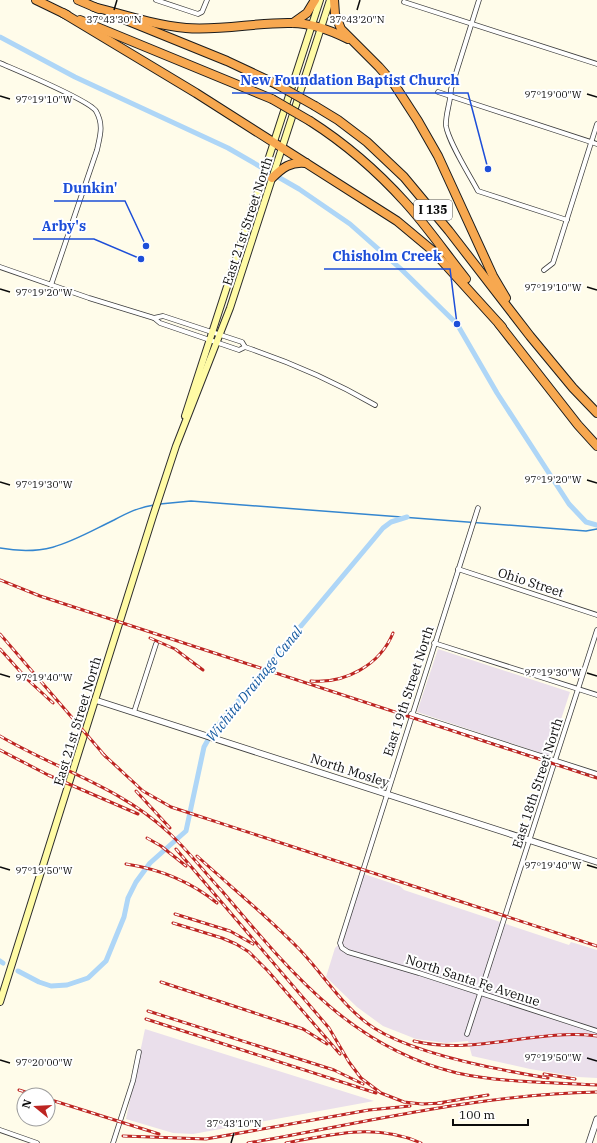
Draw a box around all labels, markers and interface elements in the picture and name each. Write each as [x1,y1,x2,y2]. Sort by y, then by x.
text: 37°43'30"N [87,13,142,26]
text: 37°43'20"N [330,13,385,26]
callout: New Foundation Baptist Church [232,67,468,93]
text: New Foundation Baptist Church [240,71,460,89]
text: 97°19'00"W [524,88,582,101]
text: 97°19'10"W [15,93,73,106]
street label: East 21st Street North [219,155,276,288]
callout: Dunkin' [54,175,125,201]
text: Dunkin' [63,179,117,197]
road number: I 135 [414,200,452,220]
callout: Arby's [33,213,94,239]
text: Arby's [42,217,86,235]
callout: Chisholm Creek [324,243,450,269]
text: Chisholm Creek [332,247,442,265]
text: 97°19'10"W [524,281,582,294]
text: 97°19'20"W [15,286,73,299]
text: 97°19'20"W [524,473,582,486]
text: 97°19'30"W [15,478,73,491]
street label: Ohio Street [496,564,566,601]
water label: Wichita Drainage Canal [202,622,307,745]
street label: East 19th Street North [379,624,438,759]
street label: East 21st Street North [50,654,105,788]
text: 97°19'30"W [524,666,582,679]
text: 97°19'40"W [15,671,73,684]
street label: East 18th Street North [508,716,567,851]
street label: North Mosley [308,750,391,791]
text: 97°19'40"W [524,859,582,872]
text: 97°19'50"W [15,864,73,877]
street label: North Santa Fe Avenue [404,951,542,1010]
text: 97°19'50"W [524,1051,582,1064]
text: 97°20'00"W [15,1056,73,1069]
north arrow [16,1087,56,1127]
text: N [18,1097,35,1110]
scale bar [453,1101,528,1127]
text: 100 m [459,1107,495,1122]
text: 37°43'10"N [207,1117,262,1130]

